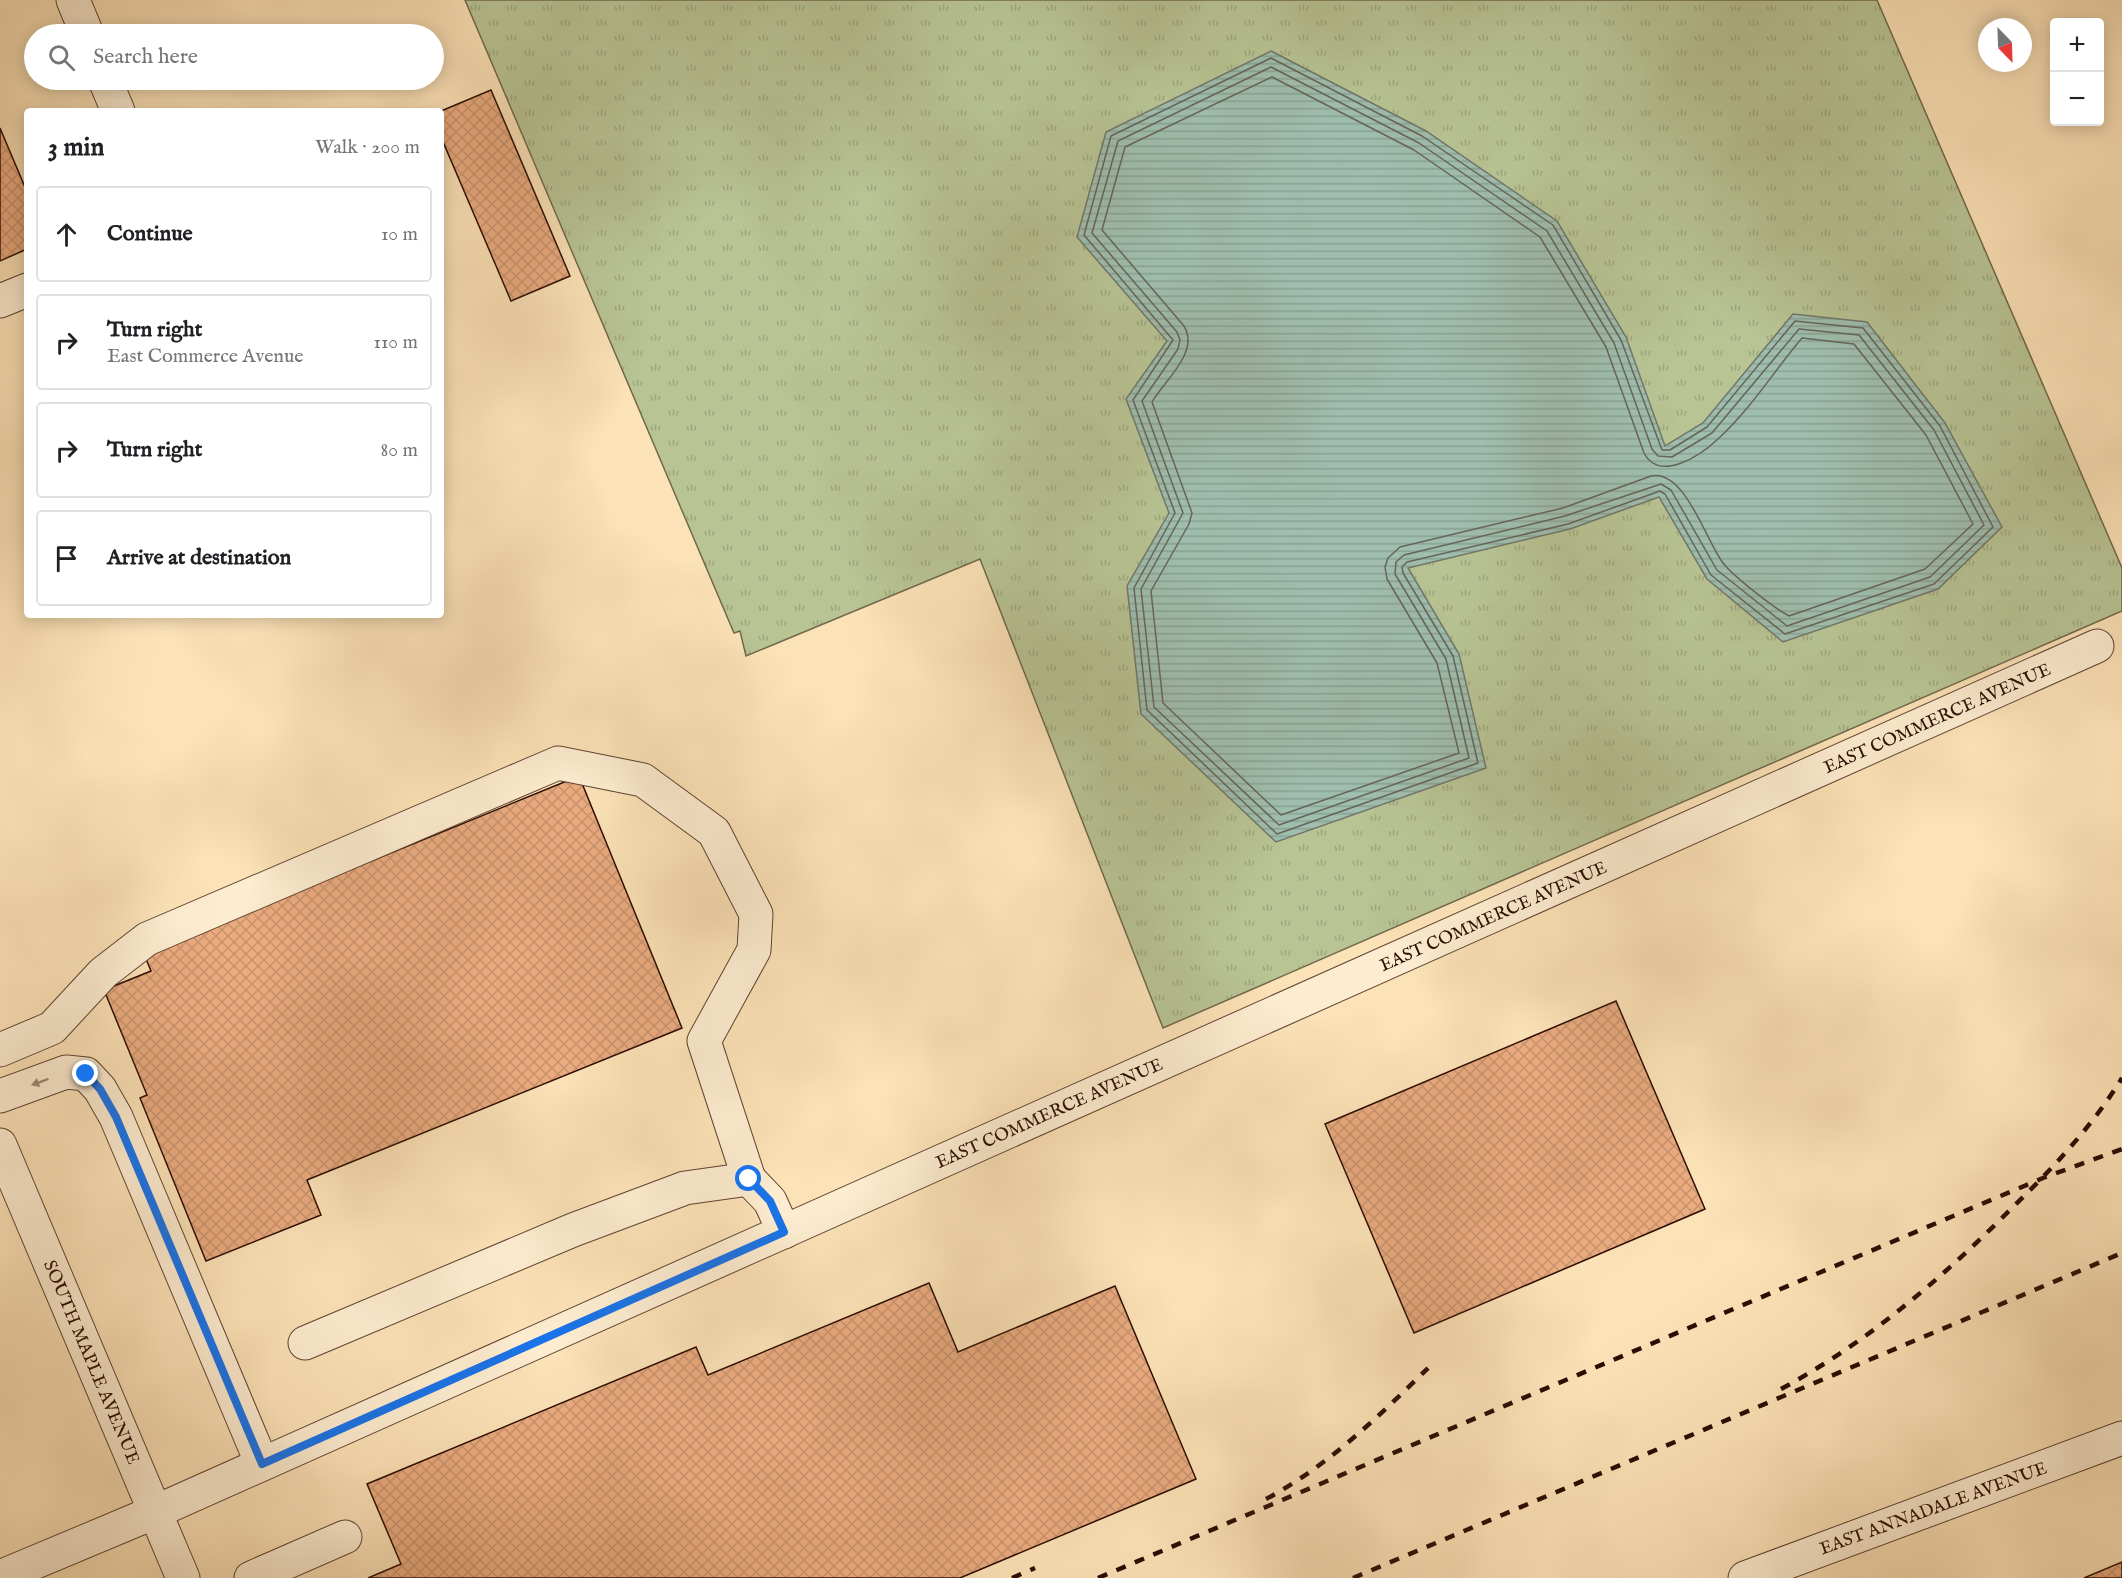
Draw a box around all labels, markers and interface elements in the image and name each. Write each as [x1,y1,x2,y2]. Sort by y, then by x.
north arrow [1978,18,2032,72]
map controls [2050,18,2104,126]
button: + [2050,18,2104,72]
search box [24,24,444,90]
icon: search [45,41,78,74]
text: Search here [93,43,198,71]
button: − [2050,72,2104,126]
text: 3 min [48,131,104,164]
text: Walk · 200 m [315,135,420,160]
icon: ahead [50,218,83,251]
text: Continue [107,220,193,248]
text: 10 m [381,222,418,247]
text: Turn right [107,316,202,344]
icon: right [50,326,83,359]
text: 110 m [374,330,418,355]
text: East Commerce Avenue [107,344,303,369]
icon: right [50,434,83,467]
text: Turn right [107,436,202,464]
text: 80 m [381,438,418,463]
icon: arrive [50,542,83,575]
text: Arrive at destination [107,544,291,572]
street label: EAST COMMERCE AVENUE [1820,659,2055,780]
street label: EAST COMMERCE AVENUE [1376,857,1611,978]
street label: EAST COMMERCE AVENUE [932,1054,1167,1175]
route end [72,1060,98,1086]
one-way arrow [30,1077,48,1087]
route start [735,1165,761,1191]
street label: SOUTH MAPLE AVENUE [37,1257,144,1468]
street label: EAST ANNADALE AVENUE [1817,1458,2050,1561]

